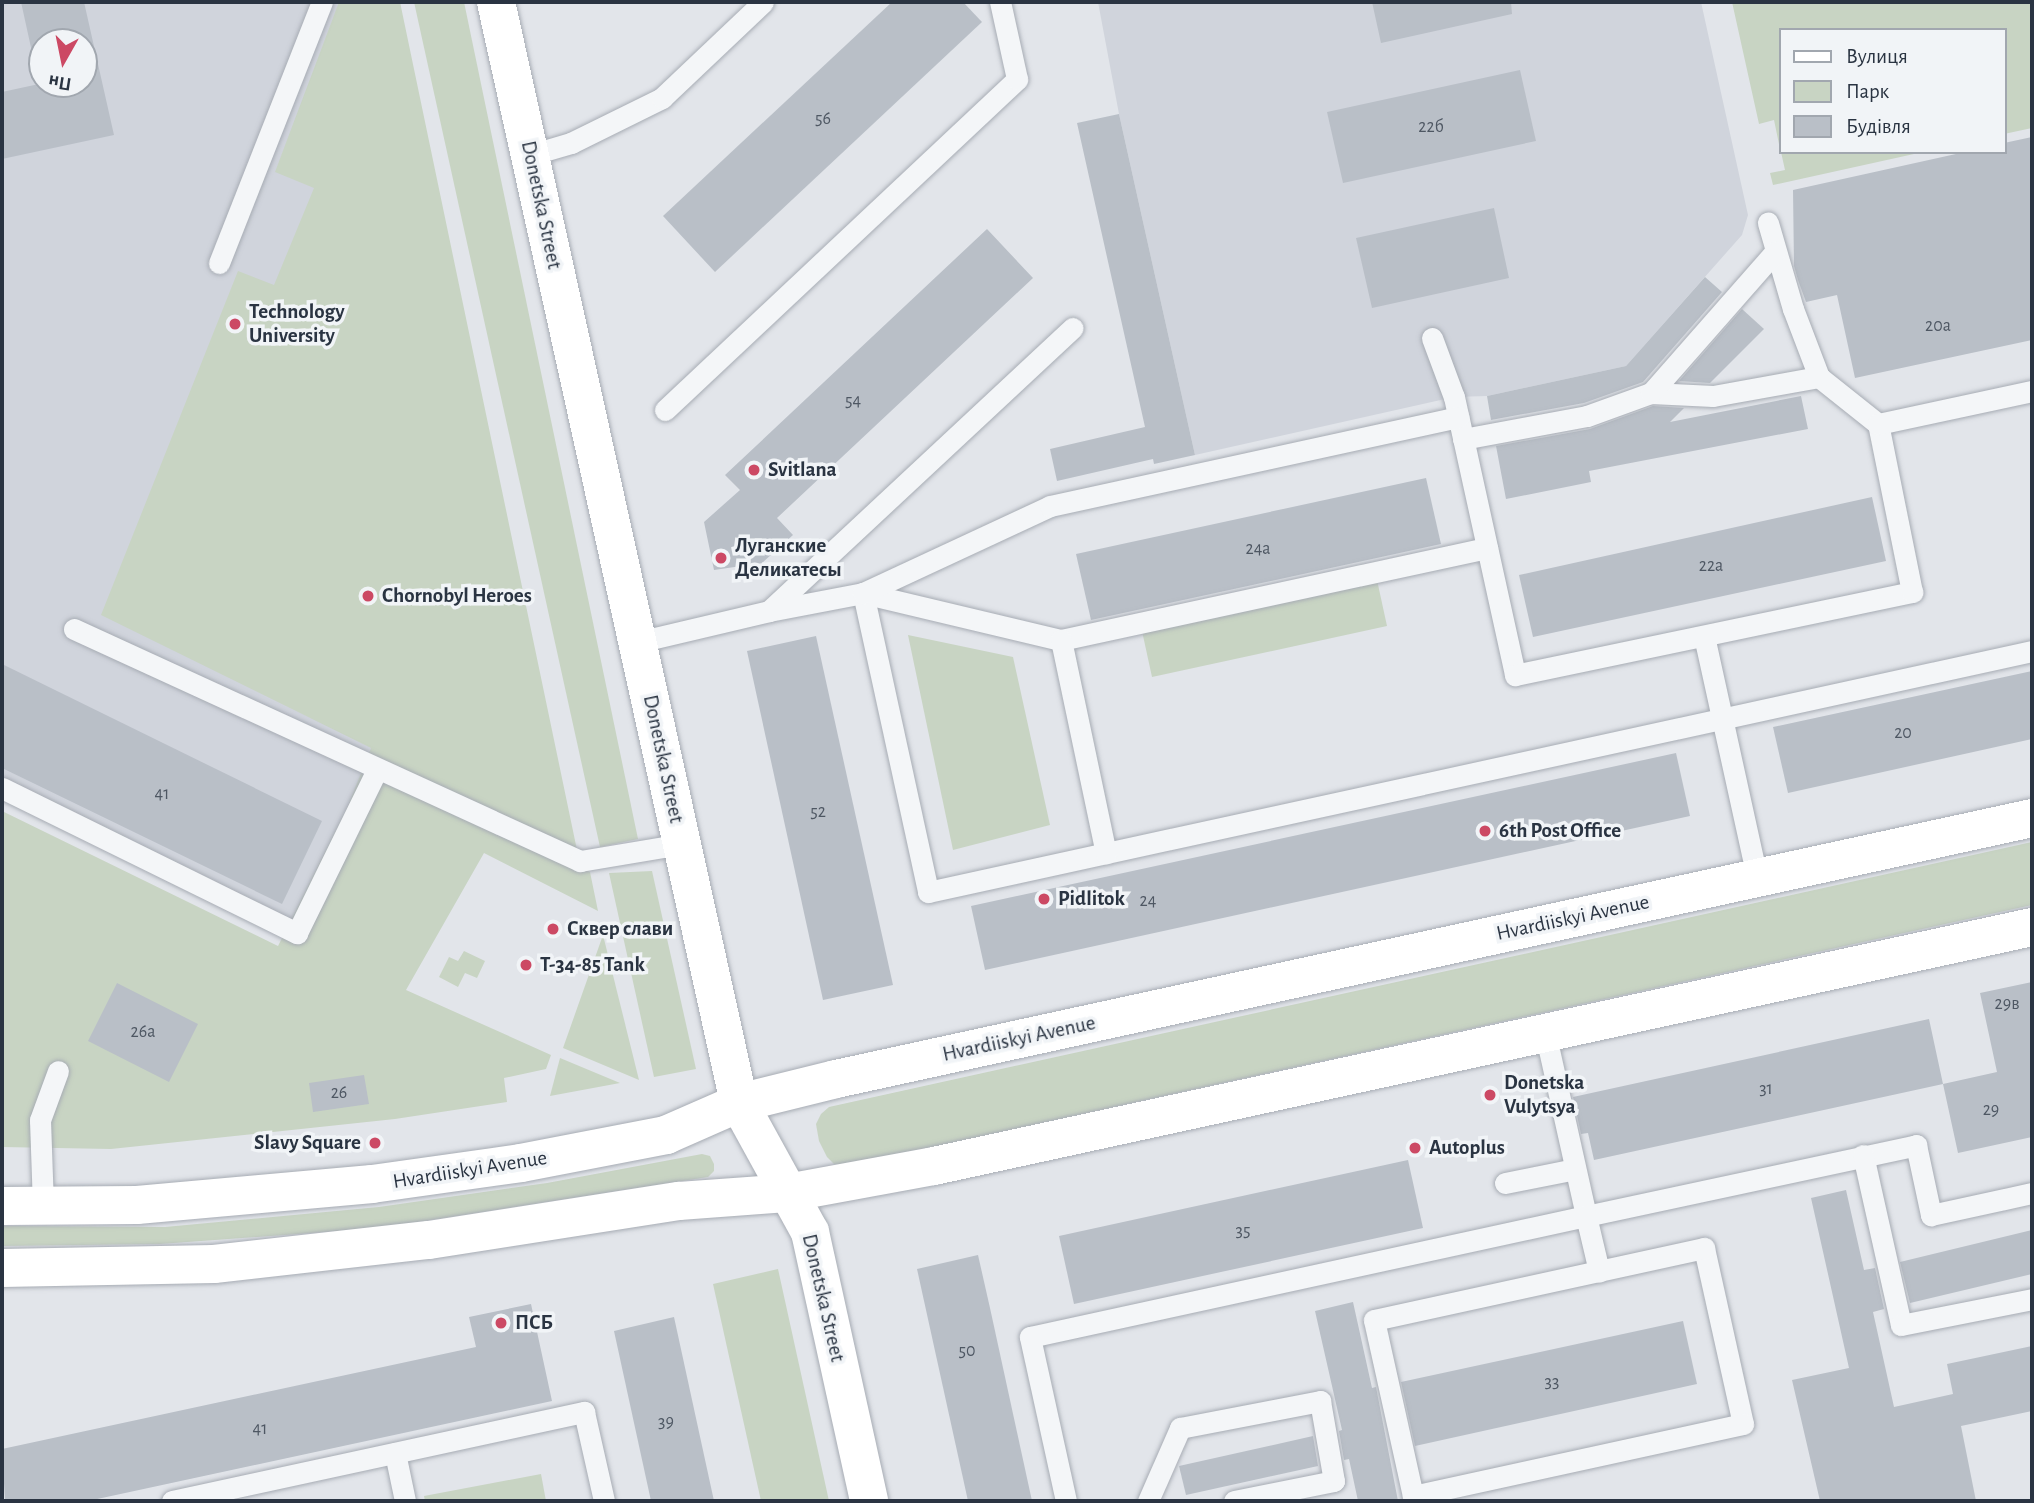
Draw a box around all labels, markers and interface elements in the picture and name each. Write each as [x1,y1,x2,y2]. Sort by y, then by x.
north arrow [28,28,98,98]
legend [1778,28,2006,154]
text: Вулиця [1846,46,1908,67]
text: Пн [47,71,73,93]
text: Парк [1846,81,1889,102]
house number: 56 [815,108,831,130]
house number: 22б [1418,116,1444,138]
text: Будівля [1846,116,1911,137]
street label: Donetska Street [515,139,567,271]
place label: Technology University [249,299,345,349]
house number: 20а [1925,315,1951,337]
marker: Technology University [227,316,243,332]
house number: 54 [845,390,861,412]
place label: Svitlana [768,457,837,483]
marker: Svitlana [746,462,762,478]
place label: Луганские Деликатесы [735,533,842,583]
house number: 24а [1245,538,1271,560]
marker: Луганские Деликатесы [713,550,729,566]
house number: 22а [1699,555,1723,577]
place label: Chornobyl Heroes [382,583,532,609]
marker: Chornobyl Heroes [360,588,376,604]
street label: Donetska Street [637,693,689,825]
house number: 20 [1894,722,1912,744]
house number: 41 [155,783,169,805]
house number: 52 [810,801,826,823]
place label: 6th Post Office [1499,818,1621,844]
marker: 6th Post Office [1477,823,1493,839]
place label: Pidlitok [1058,886,1125,912]
street label: Hvardiiskyi Avenue [1494,889,1652,947]
house number: 24 [1140,890,1156,912]
marker: Pidlitok [1036,891,1052,907]
place label: Сквер слави [567,916,673,942]
marker: Сквер слави [545,921,561,937]
place label: T-34-85 Tank [540,952,645,978]
marker: T-34-85 Tank [518,957,534,973]
house number: 29в [1994,993,2020,1015]
street label: Hvardiiskyi Avenue [940,1010,1098,1068]
house number: 26а [131,1021,155,1043]
place label: Donetska Vulytsya [1504,1070,1584,1120]
house number: 31 [1759,1078,1773,1100]
house number: 26 [331,1082,347,1104]
marker: Donetska Vulytsya [1482,1087,1498,1103]
house number: 29 [1983,1099,1999,1121]
place label: Slavy Square [254,1130,361,1156]
marker: Slavy Square [367,1135,383,1151]
place label: Autoplus [1429,1135,1505,1161]
marker: Autoplus [1407,1140,1423,1156]
street label: Hvardiiskyi Avenue [391,1145,549,1195]
house number: 35 [1236,1220,1250,1242]
street label: Donetska Street [796,1232,850,1364]
place label: ПСБ [515,1310,553,1336]
marker: ПСБ [493,1315,509,1331]
house number: 50 [958,1340,976,1362]
house number: 33 [1545,1371,1559,1393]
house number: 39 [658,1411,674,1433]
house number: 41 [253,1418,267,1440]

